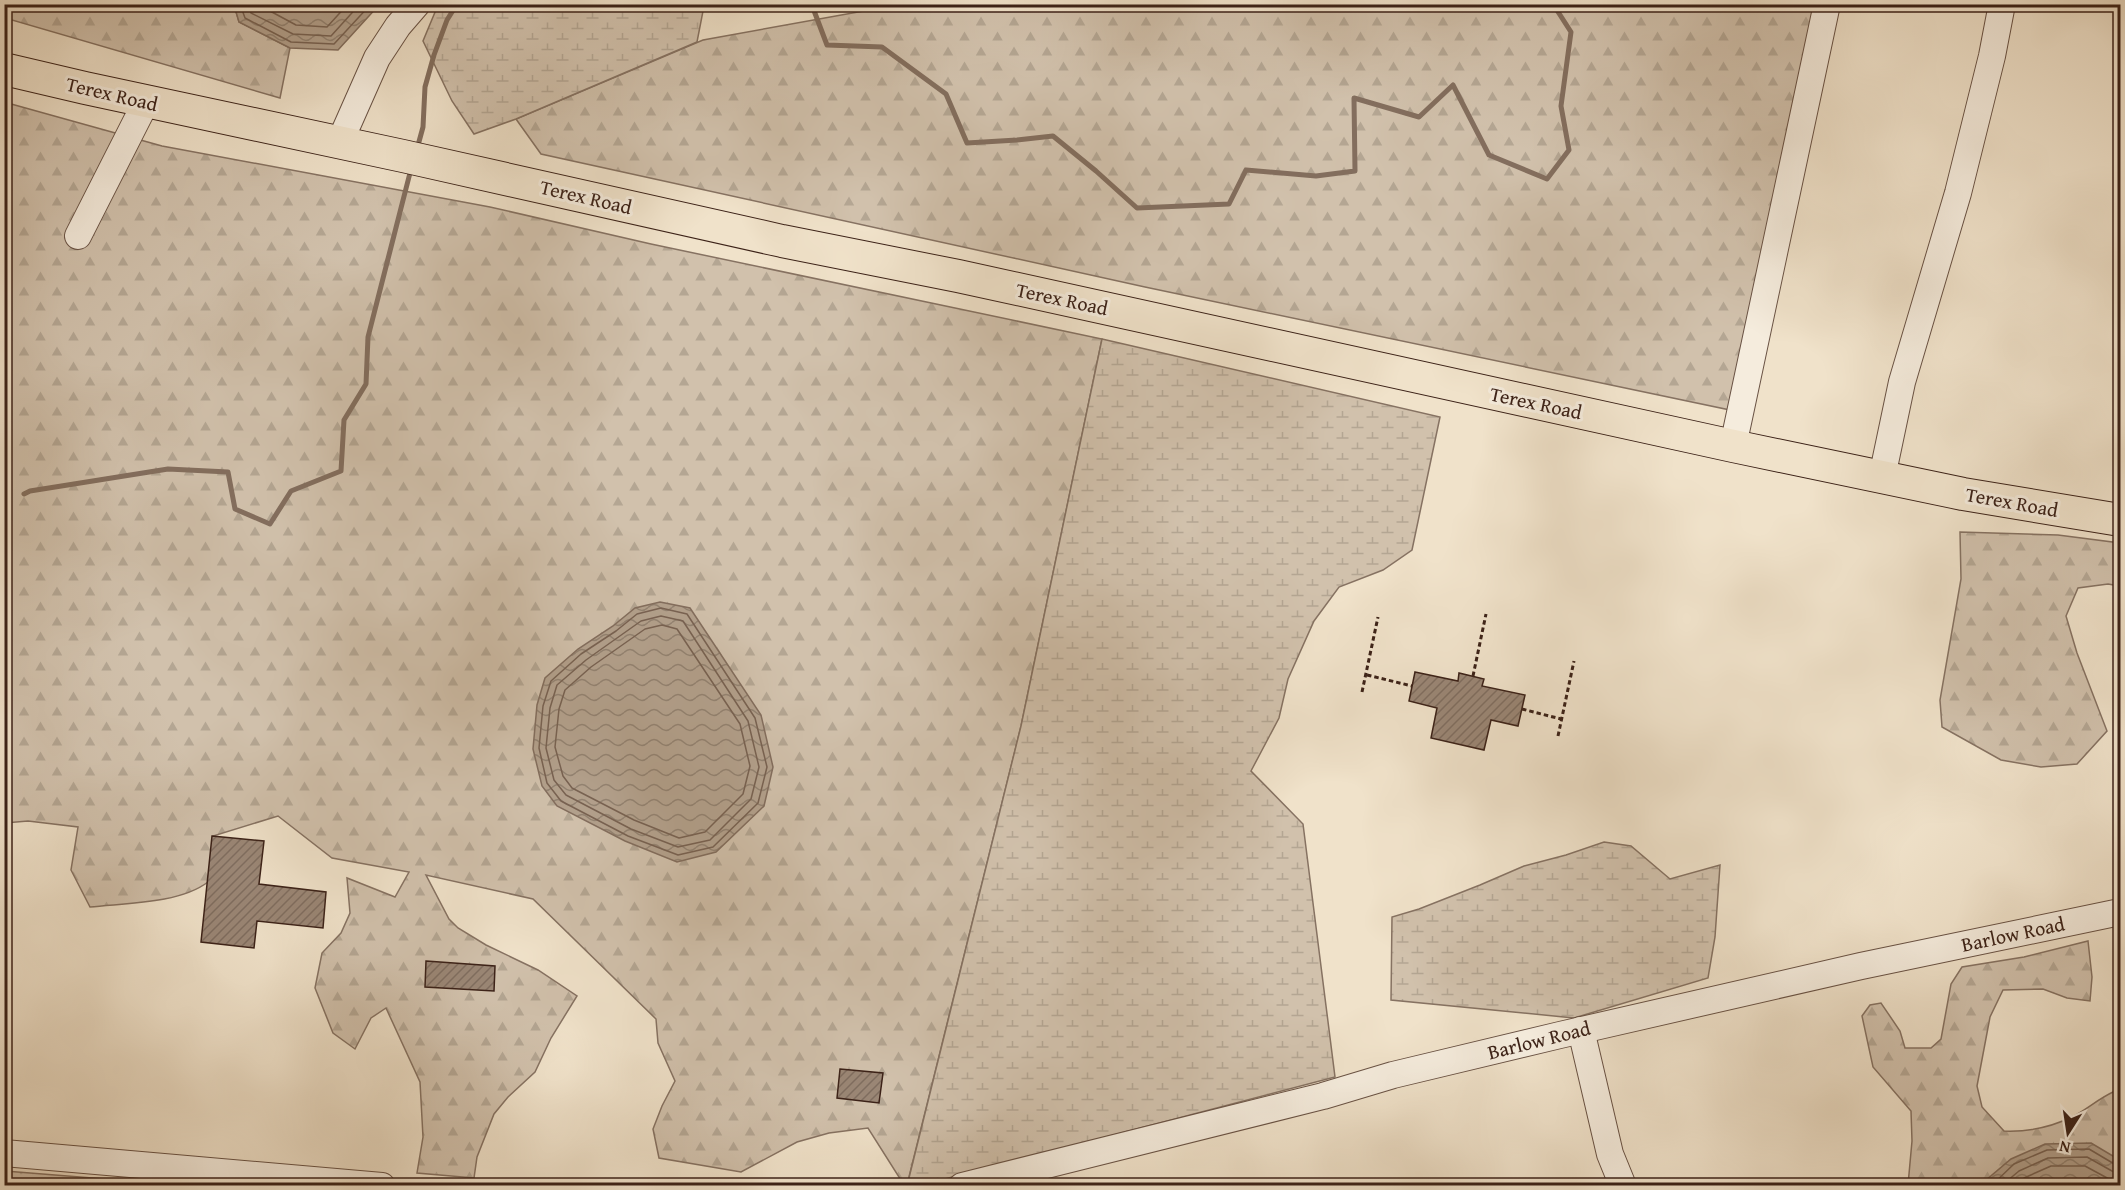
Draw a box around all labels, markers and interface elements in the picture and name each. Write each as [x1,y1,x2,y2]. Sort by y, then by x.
street label: Terex Road [63,69,161,118]
street label: Terex Road [537,172,635,221]
street label: Terex Road [1013,275,1111,322]
street label: Terex Road [1487,379,1585,426]
street label: Terex Road [1964,479,2061,524]
street label: Barlow Road [1959,908,2068,959]
street label: Barlow Road [1484,1013,1594,1066]
north arrow [2038,1103,2098,1163]
text: N [2057,1135,2073,1161]

